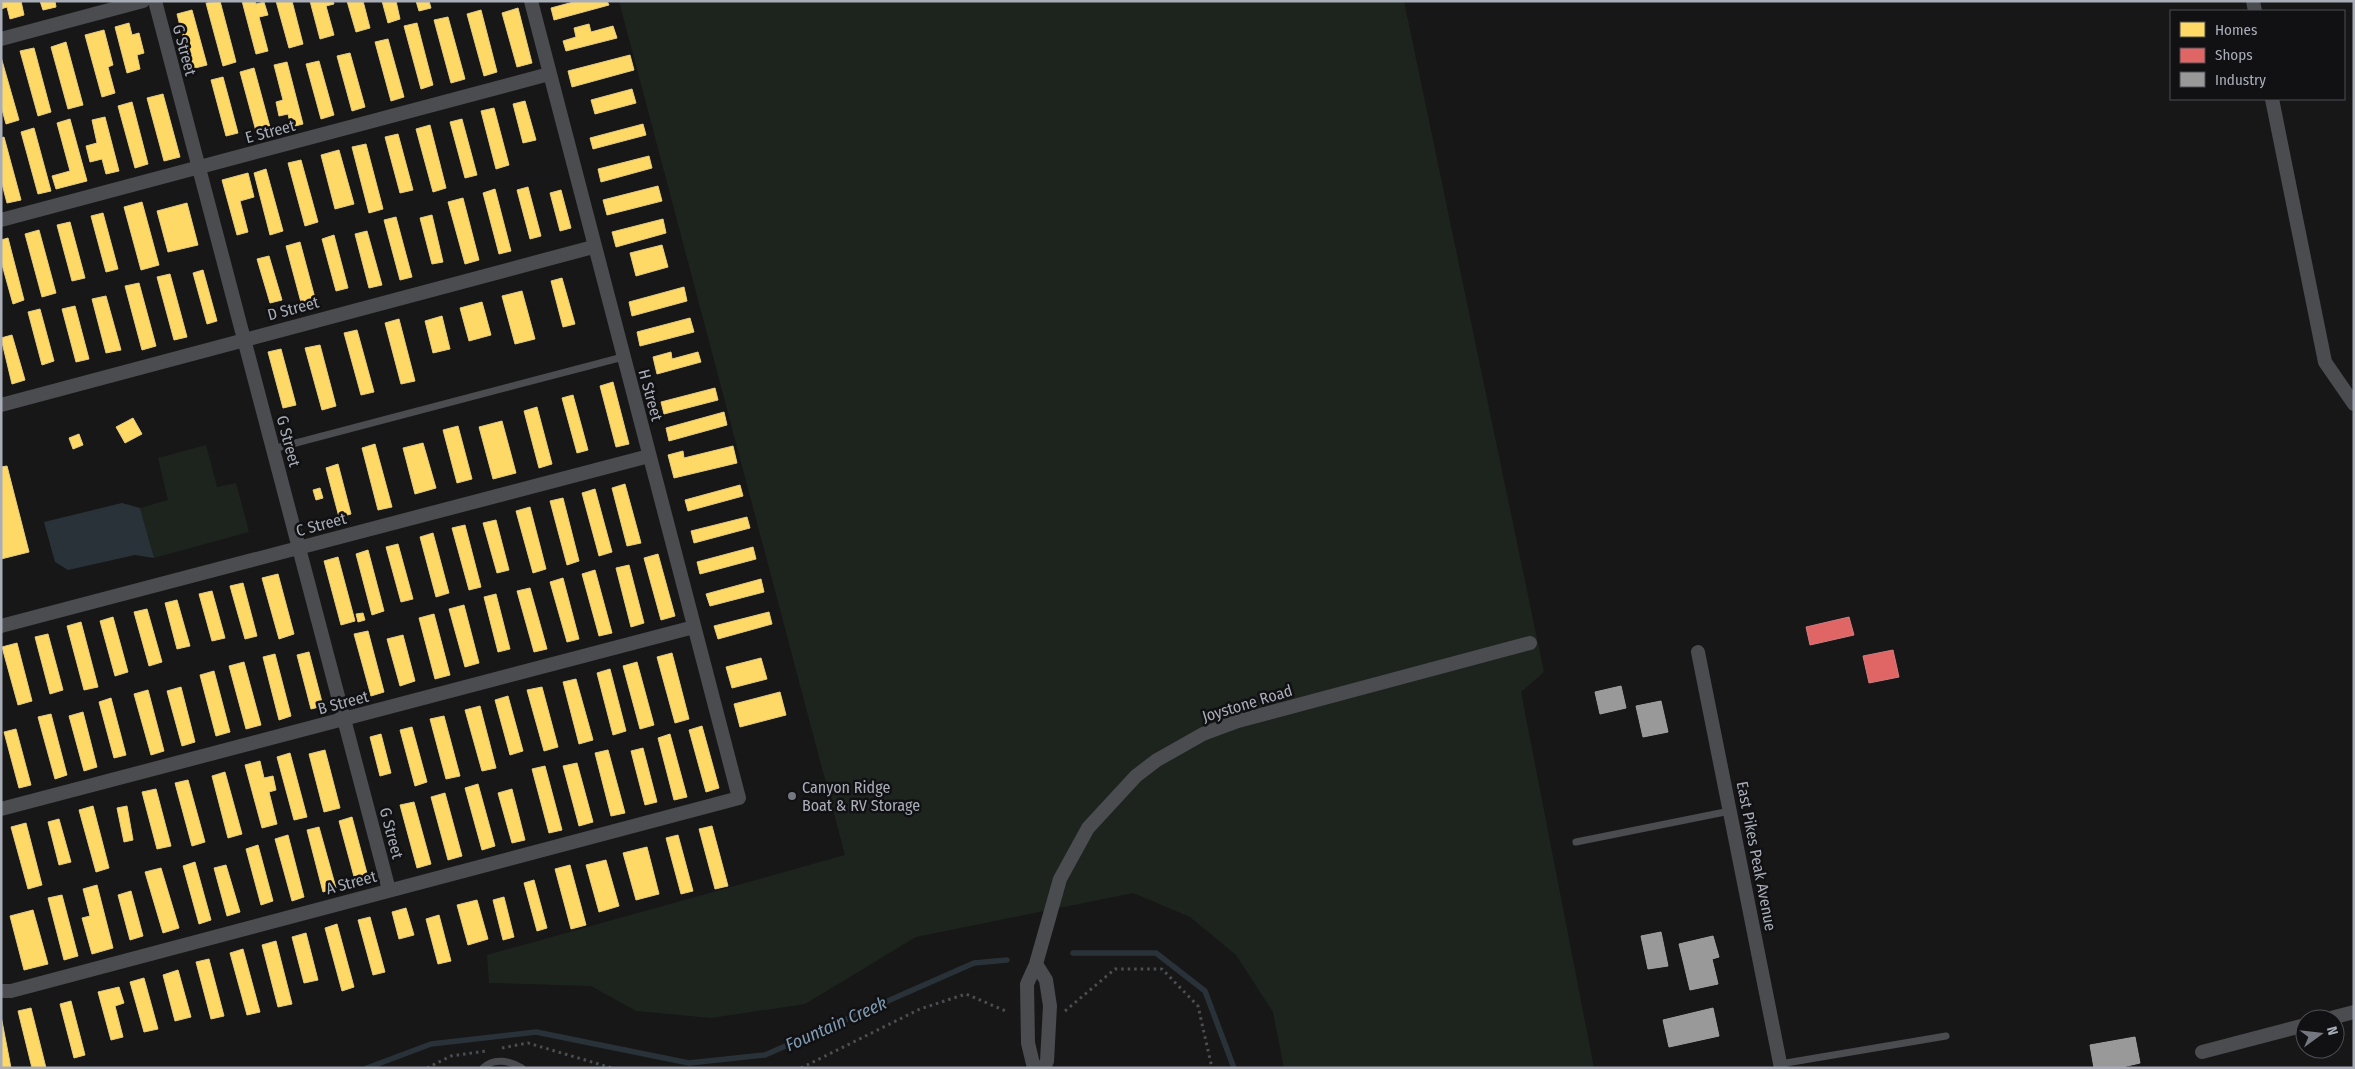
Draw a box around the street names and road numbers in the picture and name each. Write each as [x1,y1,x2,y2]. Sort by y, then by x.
street label: G Street [169,22,201,79]
street label: E Street [243,116,298,147]
street label: D Street [265,292,322,324]
street label: H Street [635,367,667,424]
street label: G Street [273,413,305,470]
street label: C Street [294,508,349,540]
street label: Joystone Road [1200,681,1295,726]
street label: B Street [316,686,371,718]
street label: East Pikes Peak Avenue [1733,780,1780,933]
street label: G Street [376,805,408,862]
street label: A Street [324,866,379,898]

